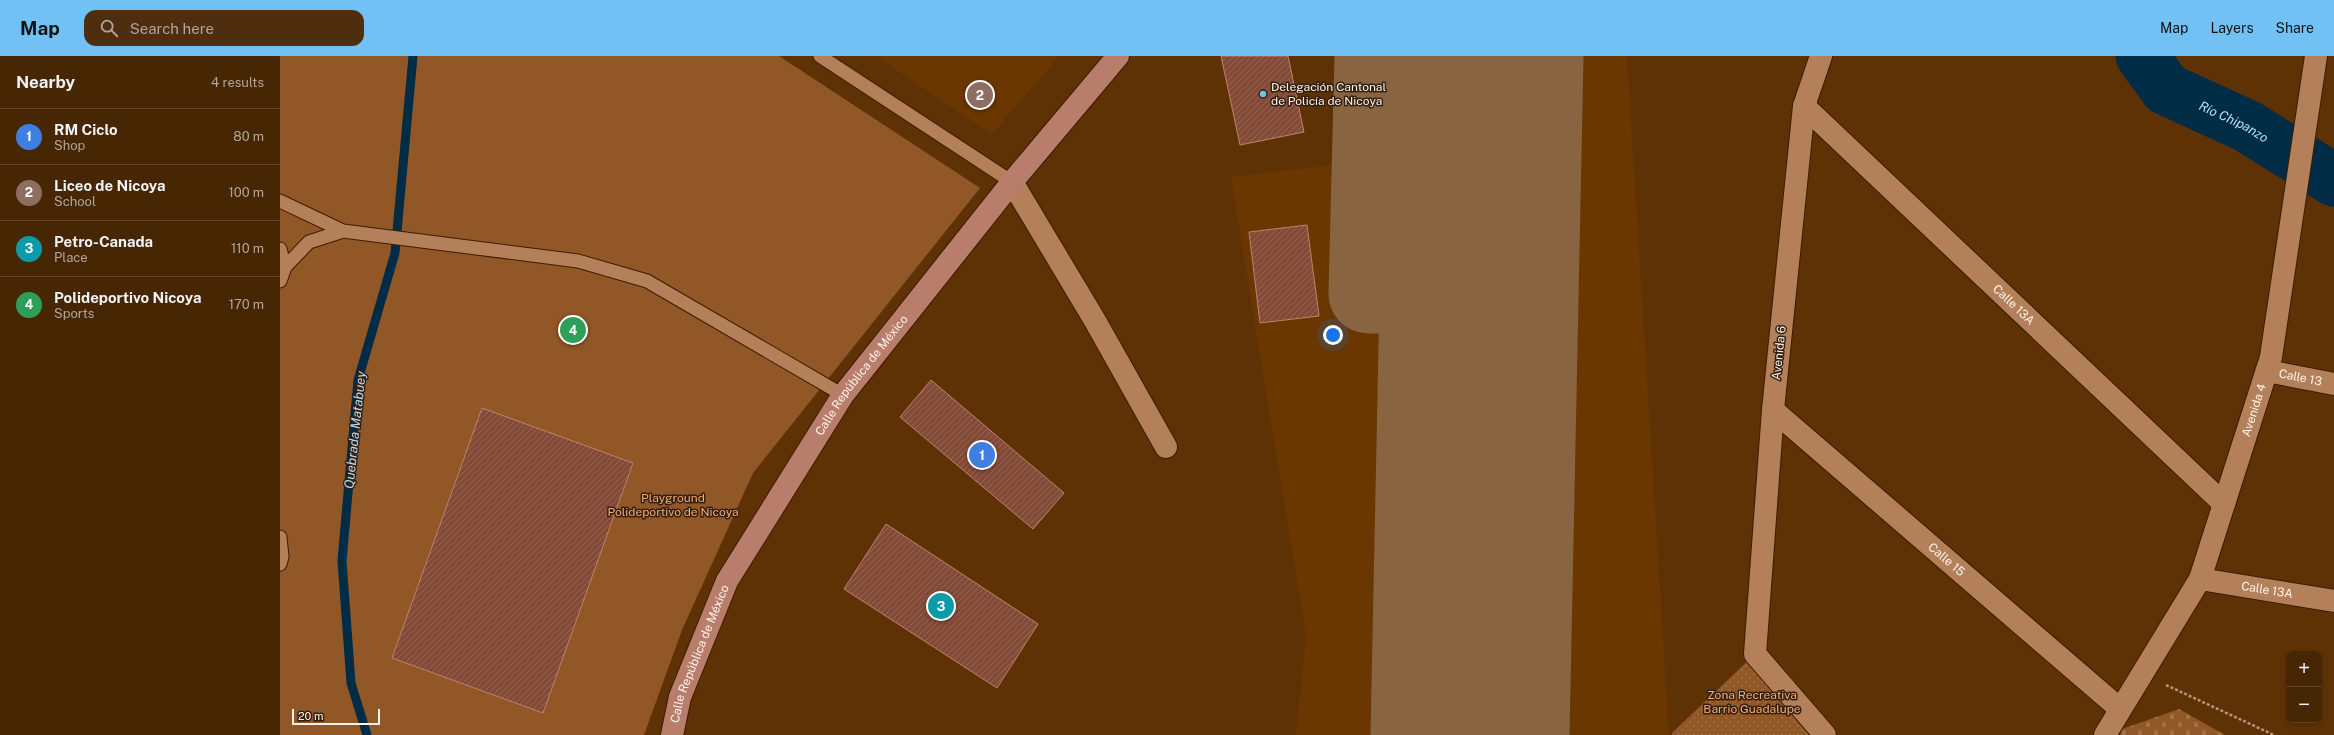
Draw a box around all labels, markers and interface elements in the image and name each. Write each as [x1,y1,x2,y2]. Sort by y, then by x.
search box [84,10,364,46]
text: Map [20,17,60,39]
icon: search [98,17,120,39]
text: Search here [130,20,214,37]
text: Map [2160,20,2188,36]
text: Layers [2210,20,2254,36]
text: Share [2276,20,2314,36]
text: Nearby [16,72,75,92]
text: 4 results [211,75,264,90]
pin: 2 [967,80,993,110]
place label: Delegación Cantonal de Policía de Nicoya [1271,80,1386,108]
marker: Delegación Cantonal de Policía de Nicoya [1258,89,1268,99]
water label: Río Chipanzo [2197,98,2271,145]
text: RM Ciclo [54,121,118,138]
text: 1 [26,129,32,144]
text: 80 m [233,129,264,144]
text: Shop [54,138,85,153]
text: Liceo de Nicoya [54,177,166,194]
text: 2 [25,185,33,200]
text: 100 m [228,185,264,200]
text: School [54,194,96,209]
text: Petro-Canada [54,233,153,250]
text: 3 [25,241,33,256]
text: 110 m [231,241,264,256]
text: Place [54,250,88,265]
street label: Calle 13A [1990,282,2038,328]
text: Polideportivo Nicoya [54,289,201,306]
text: 4 [25,297,33,312]
text: 170 m [229,297,264,312]
text: Sports [54,306,94,321]
street label: Calle República de México [812,312,911,438]
pin: 4 [560,315,586,345]
your location [1323,325,1343,345]
street label: Avenida 6 [1769,325,1789,381]
street label: Calle 13 [2278,366,2323,389]
water label: Quebrada Matabuey [341,370,369,490]
street label: Avenida 4 [2239,381,2269,438]
pin: 1 [969,440,995,470]
park label: Playground Polideportivo de Nicoya [607,491,739,519]
street label: Calle 15 [1925,540,1968,579]
street label: Calle 13A [2240,579,2294,601]
street label: Calle República de México [668,583,732,724]
pin: 3 [928,591,954,621]
map controls [2286,651,2322,723]
button: + [2286,651,2322,687]
button: − [2286,687,2322,723]
park label: Zona Recreativa Barrio Guadalupe [1703,688,1801,716]
scale bar [292,707,380,726]
text: 20 m [298,710,323,722]

